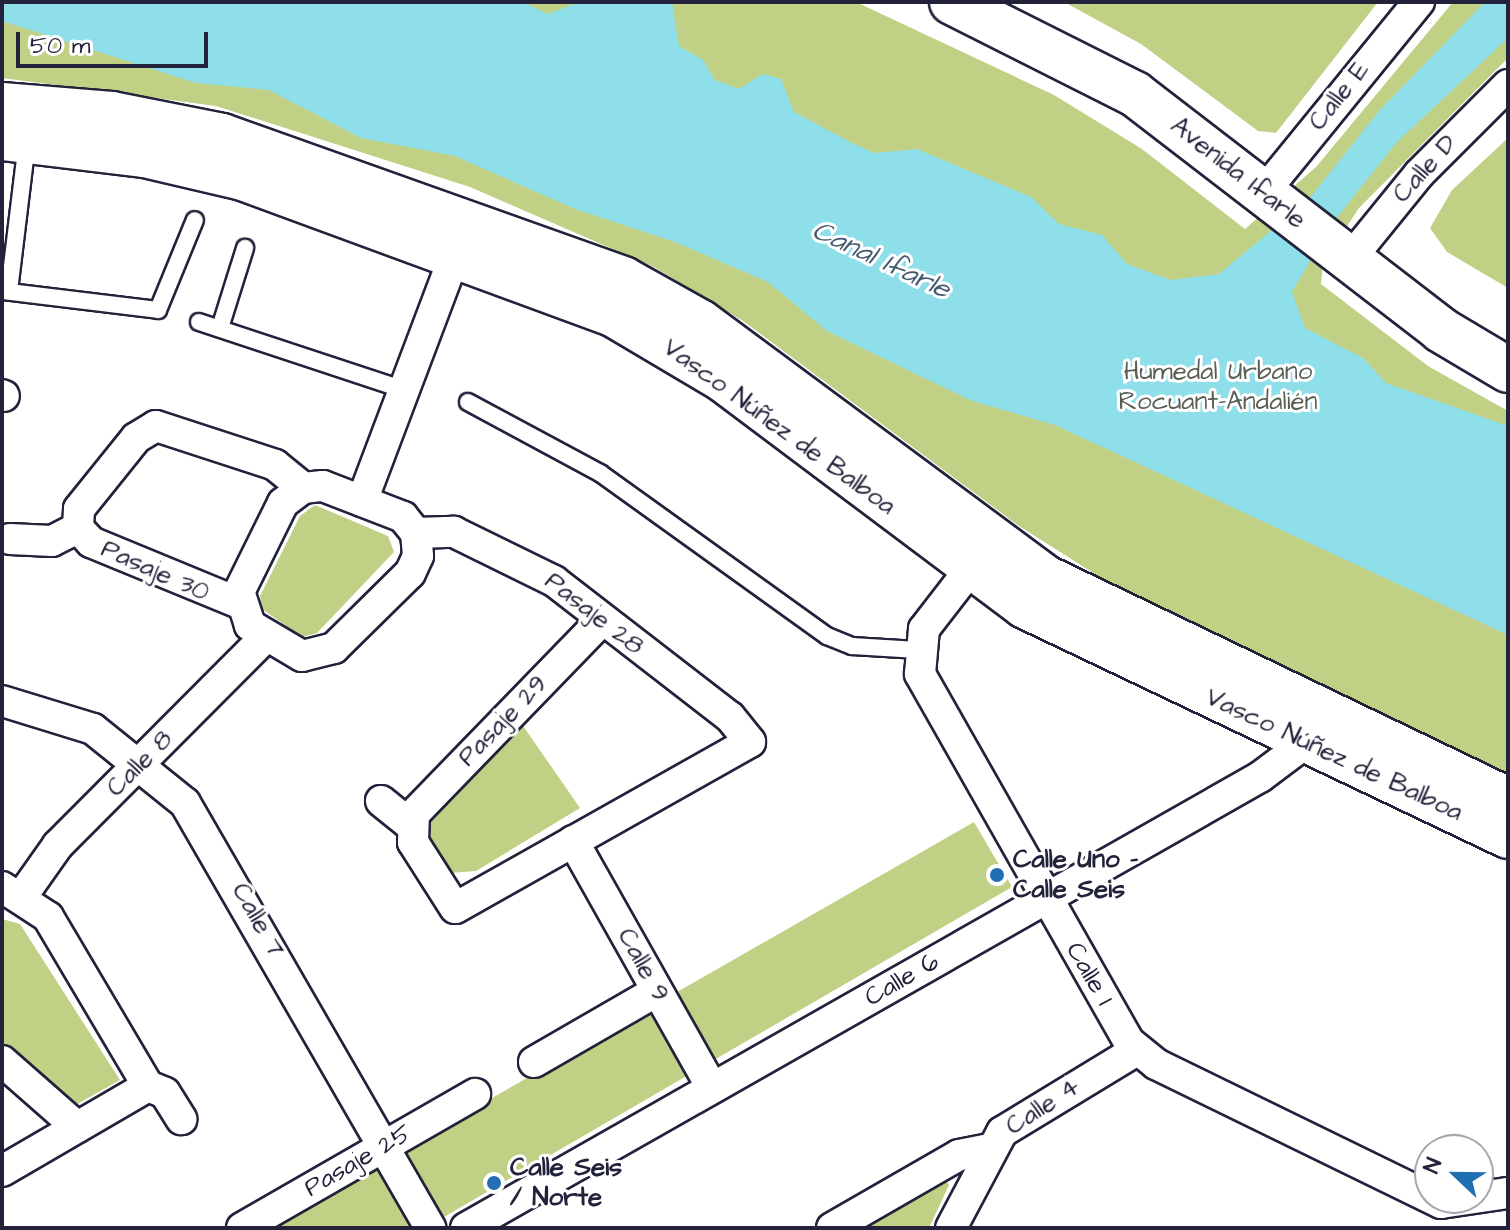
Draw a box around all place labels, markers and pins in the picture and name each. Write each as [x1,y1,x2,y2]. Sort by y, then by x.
place label: Calle Uno - Calle Seis [1013,844,1138,906]
marker: Calle Uno - Calle Seis [988,866,1006,884]
place label: Calle Seis / Norte [510,1152,622,1214]
marker: Calle Seis / Norte [485,1174,503,1192]

